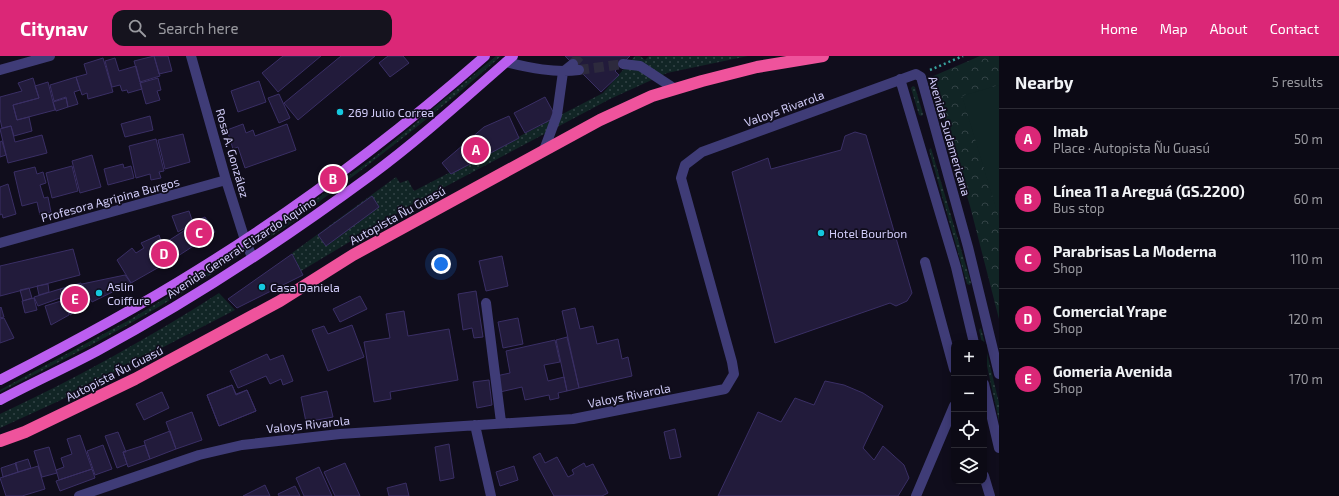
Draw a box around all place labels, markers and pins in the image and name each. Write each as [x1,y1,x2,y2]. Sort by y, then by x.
place label: 269 Julio Correa [348,105,434,119]
marker: 269 Julio Correa [335,107,345,117]
pin: A [463,135,489,165]
pin: B [320,164,346,194]
pin: C [186,218,212,248]
place label: Hotel Bourbon [829,226,907,240]
marker: Hotel Bourbon [816,228,826,238]
pin: D [151,239,177,269]
place label: Aslin Coiffure [107,279,150,307]
place label: Casa Daniela [270,280,340,294]
marker: Casa Daniela [257,282,267,292]
pin: E [62,284,88,314]
marker: Aslin Coiffure [94,288,104,298]

